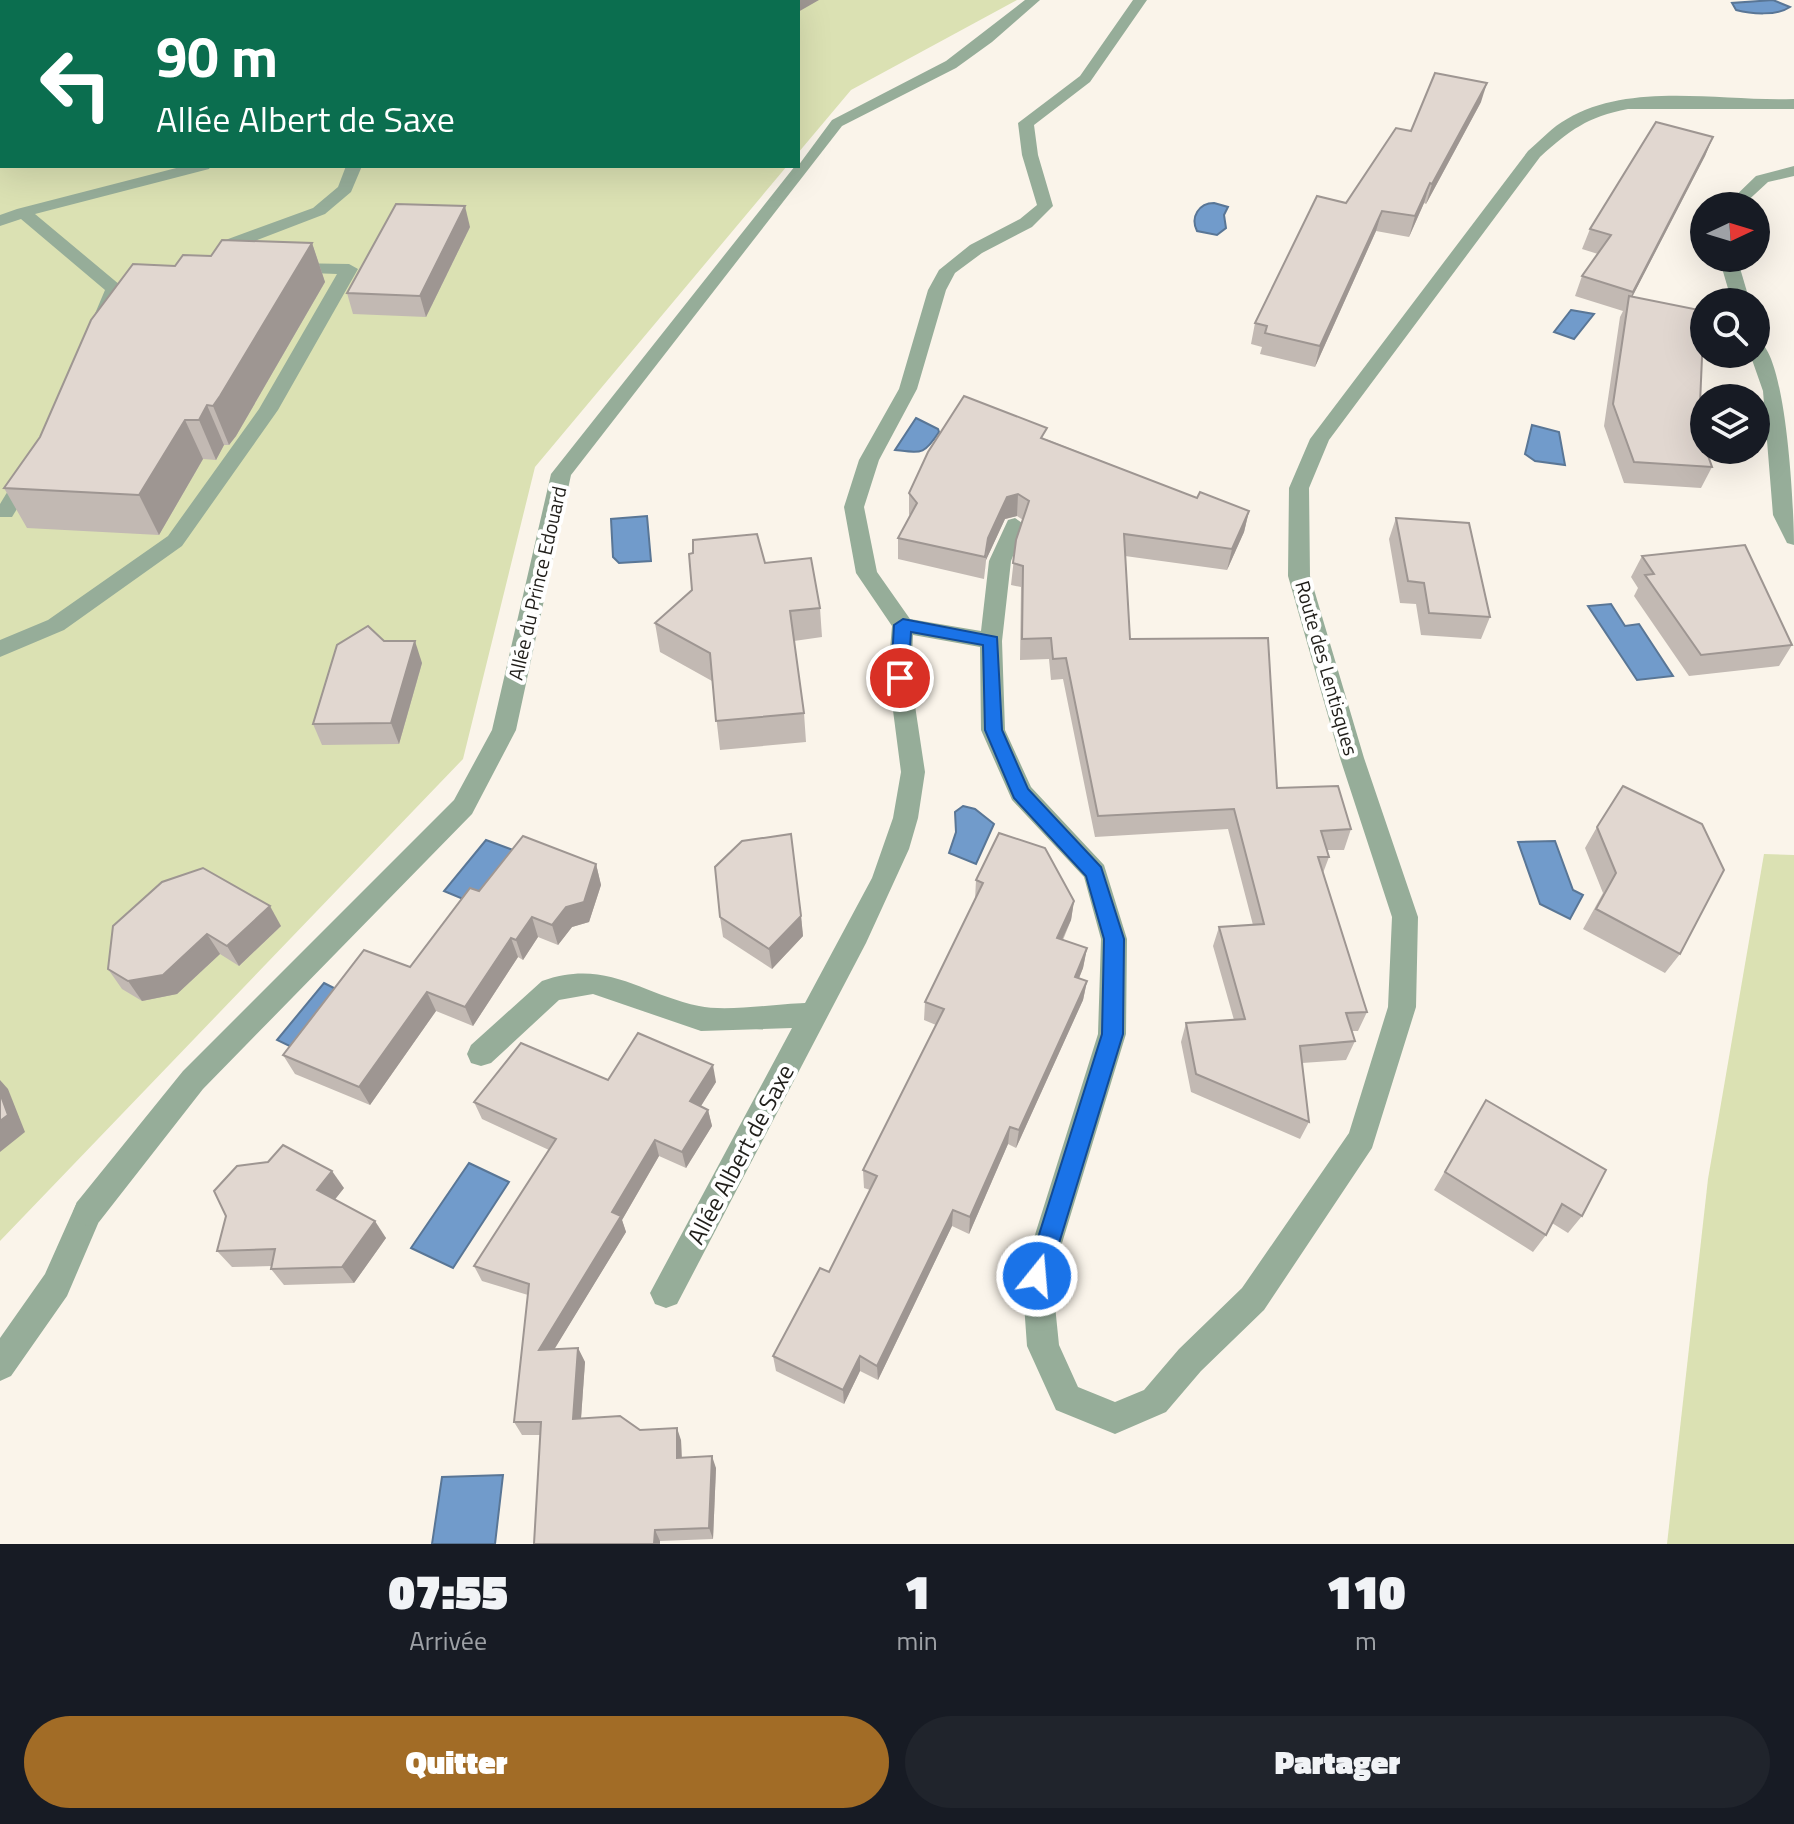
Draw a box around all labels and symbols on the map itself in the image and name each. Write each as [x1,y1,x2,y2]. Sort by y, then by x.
north arrow [1690,192,1770,272]
street label: Allée du Prince Edouard [500,483,574,683]
street label: Route des Lentisques [1287,577,1367,759]
pin [866,644,934,712]
street label: Allée Albert de Saxe [677,1058,803,1250]
position arrow [995,1234,1079,1318]

